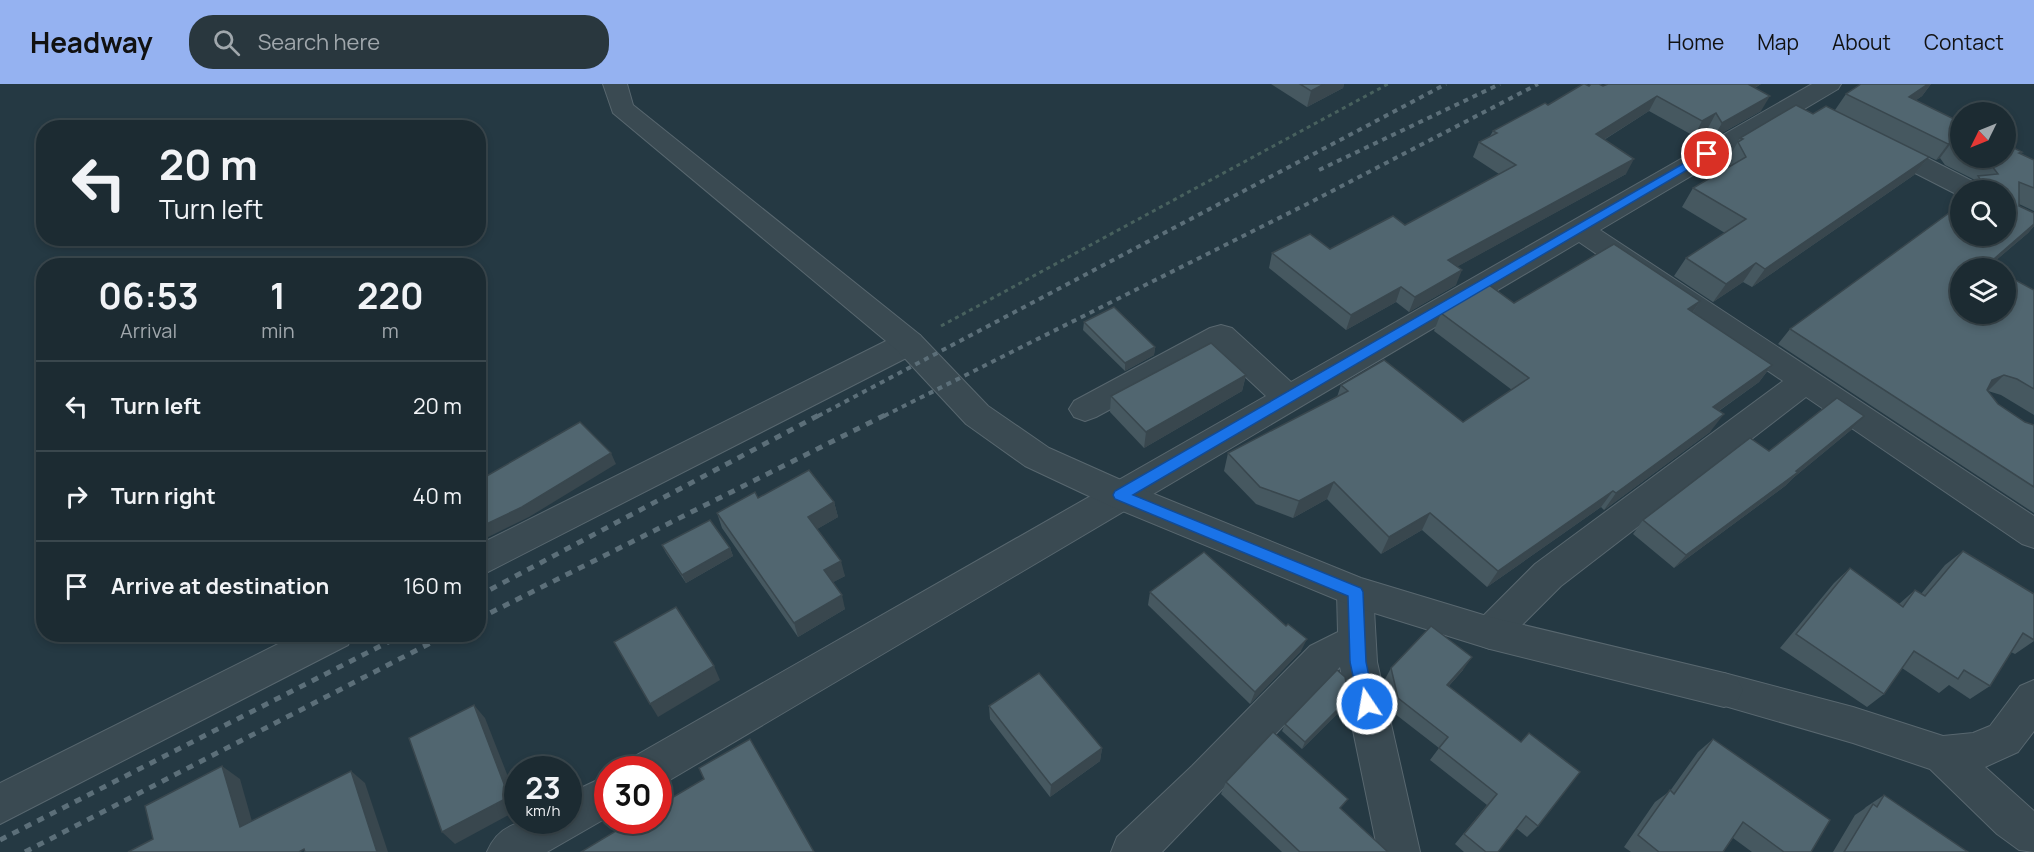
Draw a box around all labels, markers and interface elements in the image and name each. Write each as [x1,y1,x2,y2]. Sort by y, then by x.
search box [189,15,609,69]
text: Headway [30,23,153,61]
icon: search [210,26,243,59]
text: Search here [258,27,380,57]
text: Home [1667,28,1724,56]
text: Map [1757,28,1799,56]
text: About [1832,28,1891,56]
text: Contact [1924,28,2004,56]
north arrow [1950,102,2016,168]
map controls [1950,102,2016,324]
pin [1681,128,1732,179]
text: 20 m [159,135,258,193]
icon: arrive [1690,137,1723,170]
icon: left [60,144,138,222]
button: search [1950,180,2016,246]
text: Turn left [159,190,263,227]
button: layers [1950,258,2016,324]
text: 06:53 [98,271,199,320]
text: 1 [270,271,286,320]
text: 220 [357,271,424,320]
text: Arrival [120,317,177,344]
text: min [261,317,295,344]
text: m [382,317,399,344]
icon: left [60,390,93,423]
text: Turn left [111,391,201,421]
text: 20 m [413,391,462,421]
icon: right [60,480,93,513]
text: Turn right [111,481,216,511]
text: 40 m [413,481,462,511]
icon: arrive [60,570,93,603]
text: Arrive at destination [111,571,329,601]
text: 160 m [403,571,462,601]
position arrow [1335,672,1399,736]
speed limit sign: 30 [594,756,672,834]
text: 23 [525,767,561,808]
text: km/h [526,800,560,821]

